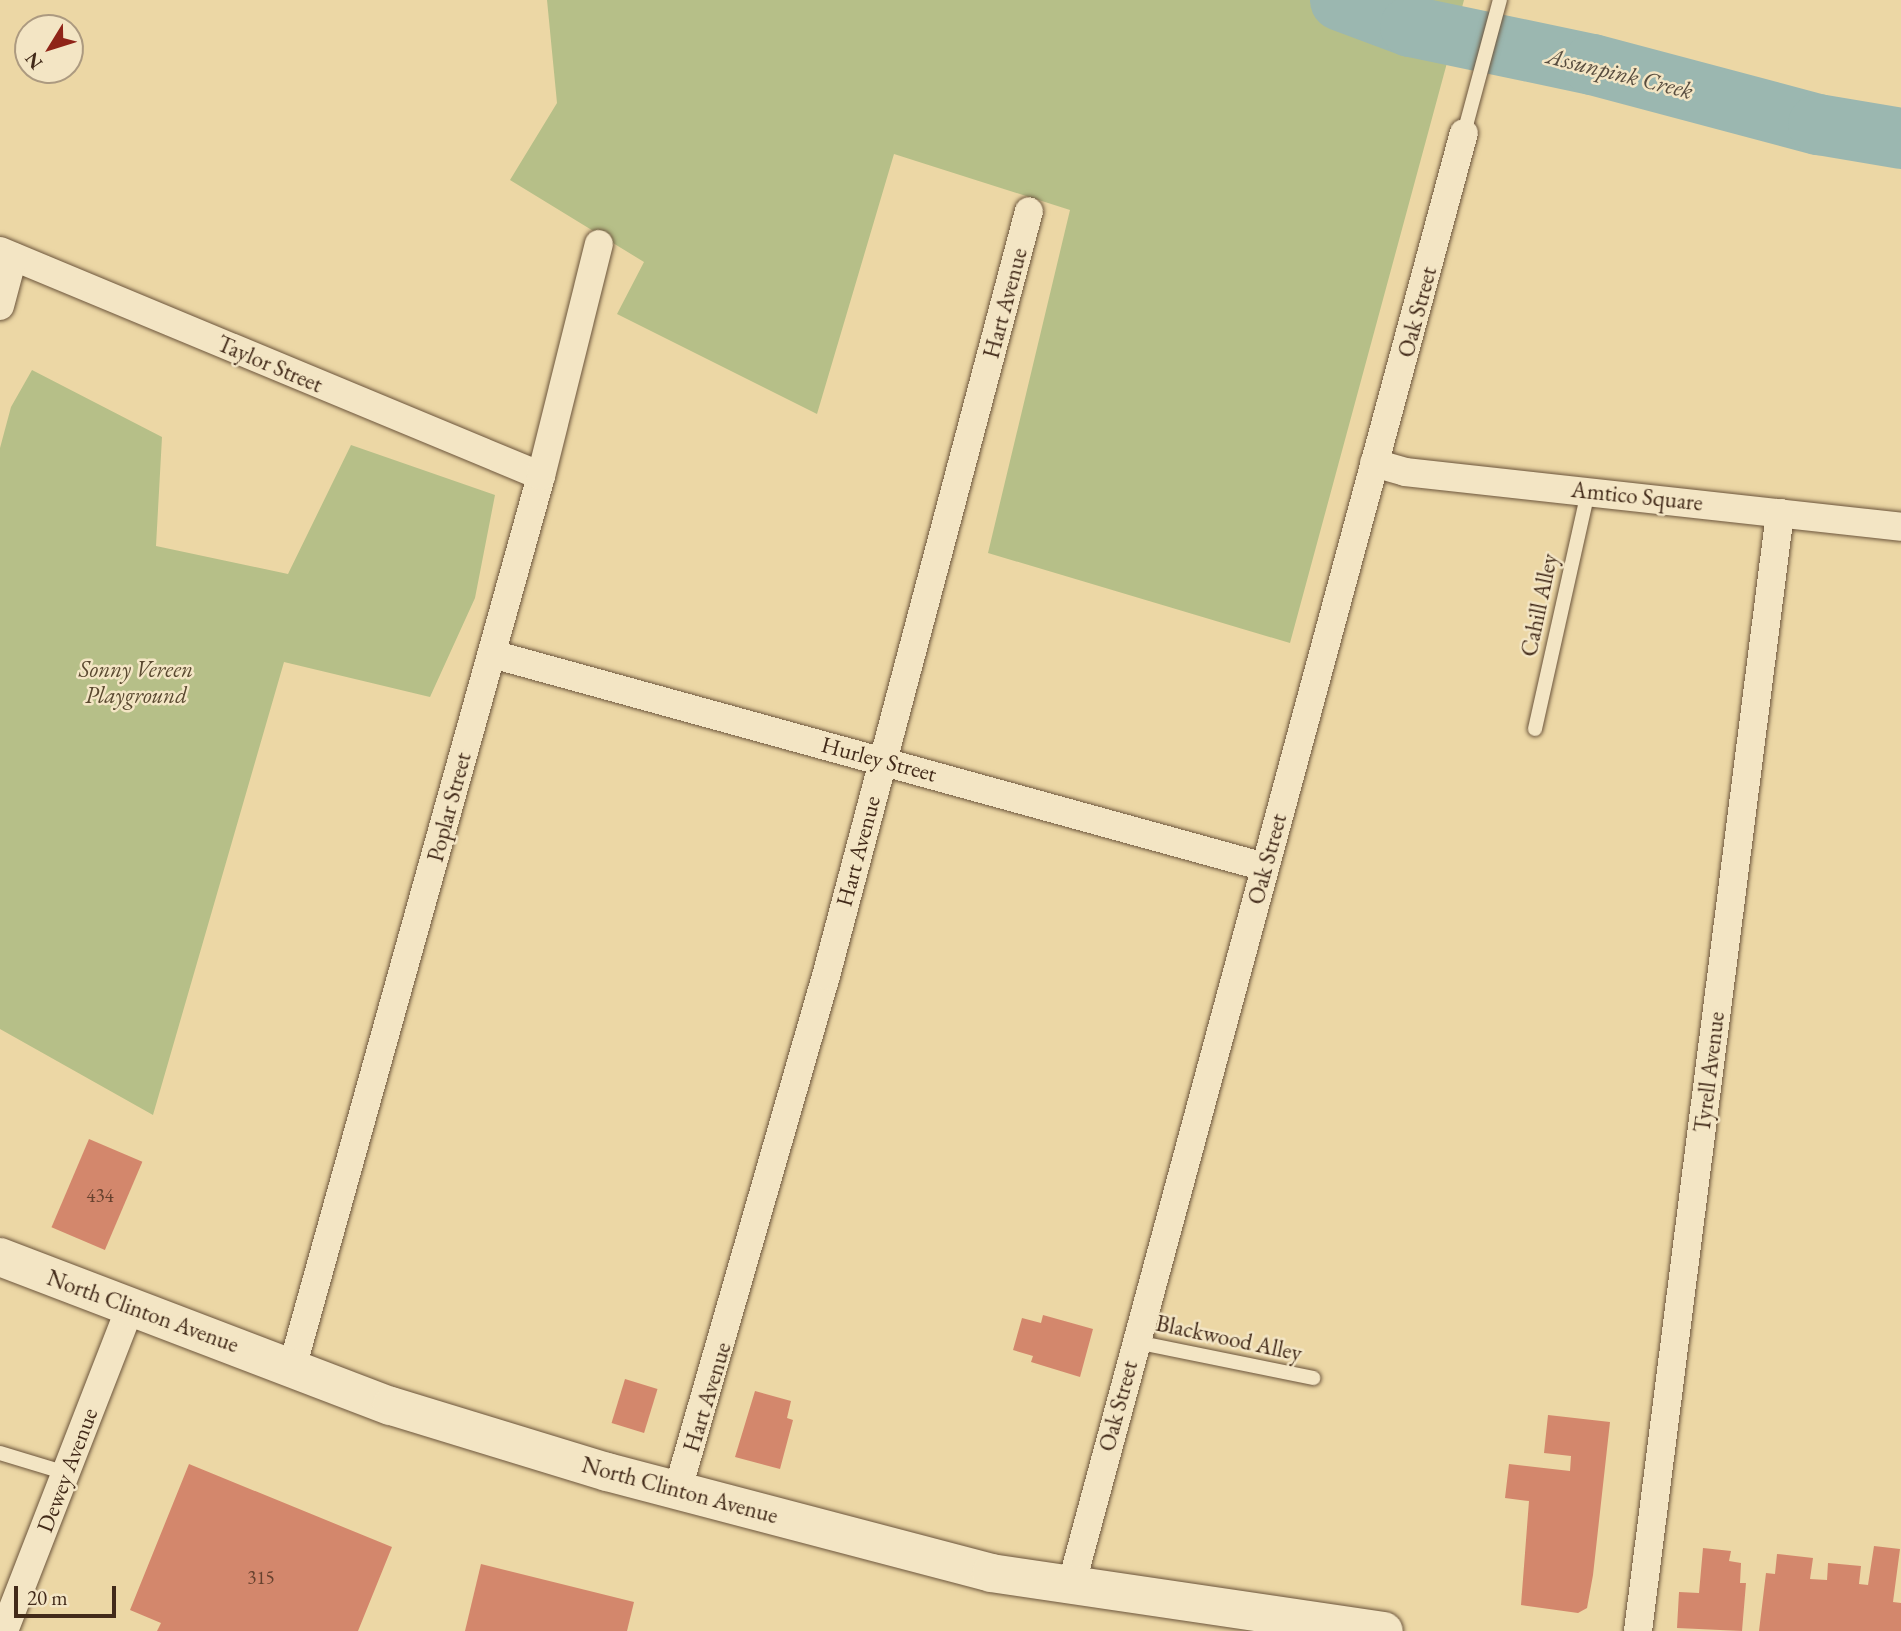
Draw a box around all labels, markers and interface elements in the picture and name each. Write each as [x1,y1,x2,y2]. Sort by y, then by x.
north arrow [14,14,84,84]
water label: Assunpink Creek [1544,41,1696,105]
text: N [19,47,48,75]
street label: Hart Avenue [977,245,1033,361]
street label: Oak Street [1392,264,1442,360]
street label: Taylor Street [213,329,327,399]
street label: Amtico Square [1570,475,1704,517]
street label: Cahill Alley [1515,551,1563,659]
park label: Sonny Vereen Playground [79,655,193,709]
street label: Hurley Street [818,730,940,788]
street label: Poplar Street [421,749,477,865]
street label: Hart Avenue [830,793,886,909]
street label: Oak Street [1242,811,1292,907]
street label: Tyrell Avenue [1688,1010,1730,1134]
house number: 434 [86,1185,114,1207]
street label: North Clinton Avenue [43,1263,243,1359]
street label: Blackwood Alley [1153,1309,1305,1367]
street label: Hart Avenue [677,1339,737,1455]
street label: Oak Street [1093,1358,1143,1454]
street label: Dewey Avenue [31,1404,103,1536]
street label: North Clinton Avenue [579,1451,781,1529]
house number: 315 [247,1567,275,1589]
scale bar [18,1572,119,1616]
text: 20 m [27,1584,68,1611]

